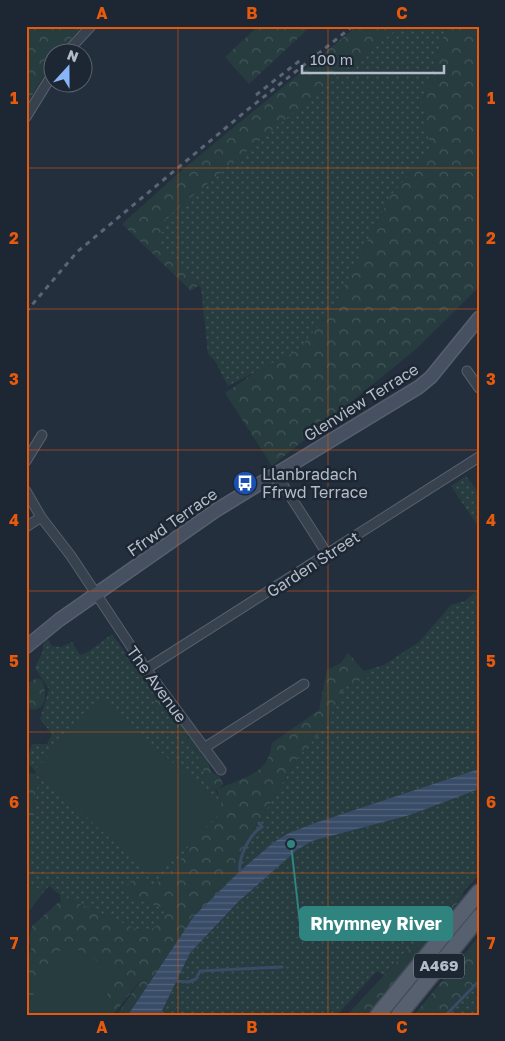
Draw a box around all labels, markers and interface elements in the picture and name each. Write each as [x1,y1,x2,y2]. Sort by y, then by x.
text: A [96,3,108,23]
text: B [246,3,258,23]
text: C [396,3,408,23]
north arrow [42,42,92,92]
scale bar [302,42,445,74]
text: N [65,46,81,65]
text: 100 m [310,50,353,68]
text: 1 [10,88,18,108]
text: 1 [487,88,495,108]
text: 2 [9,228,19,248]
text: 2 [486,228,496,248]
street label: Glenview Terrace [300,359,422,445]
text: 3 [9,369,19,389]
text: 3 [486,369,496,389]
place label: Llanbradach Ffrwd Terrace [262,464,368,502]
bus stop icon: Llanbradach Ffrwd Terrace [232,470,258,496]
street label: Ffrwd Terrace [123,483,221,561]
text: 4 [9,510,19,530]
text: 4 [486,510,496,530]
street label: Garden Street [263,527,363,601]
street label: The Avenue [123,642,191,726]
text: 5 [9,651,19,671]
text: 5 [486,651,496,671]
text: 6 [9,792,19,812]
text: 6 [486,792,496,812]
callout: Rhymney River [300,907,452,940]
text: Rhymney River [310,912,442,934]
text: 7 [10,933,19,953]
text: 7 [487,933,496,953]
road number: A469 [414,954,464,978]
text: A [96,1017,108,1037]
text: B [246,1017,258,1037]
text: C [396,1017,408,1037]

